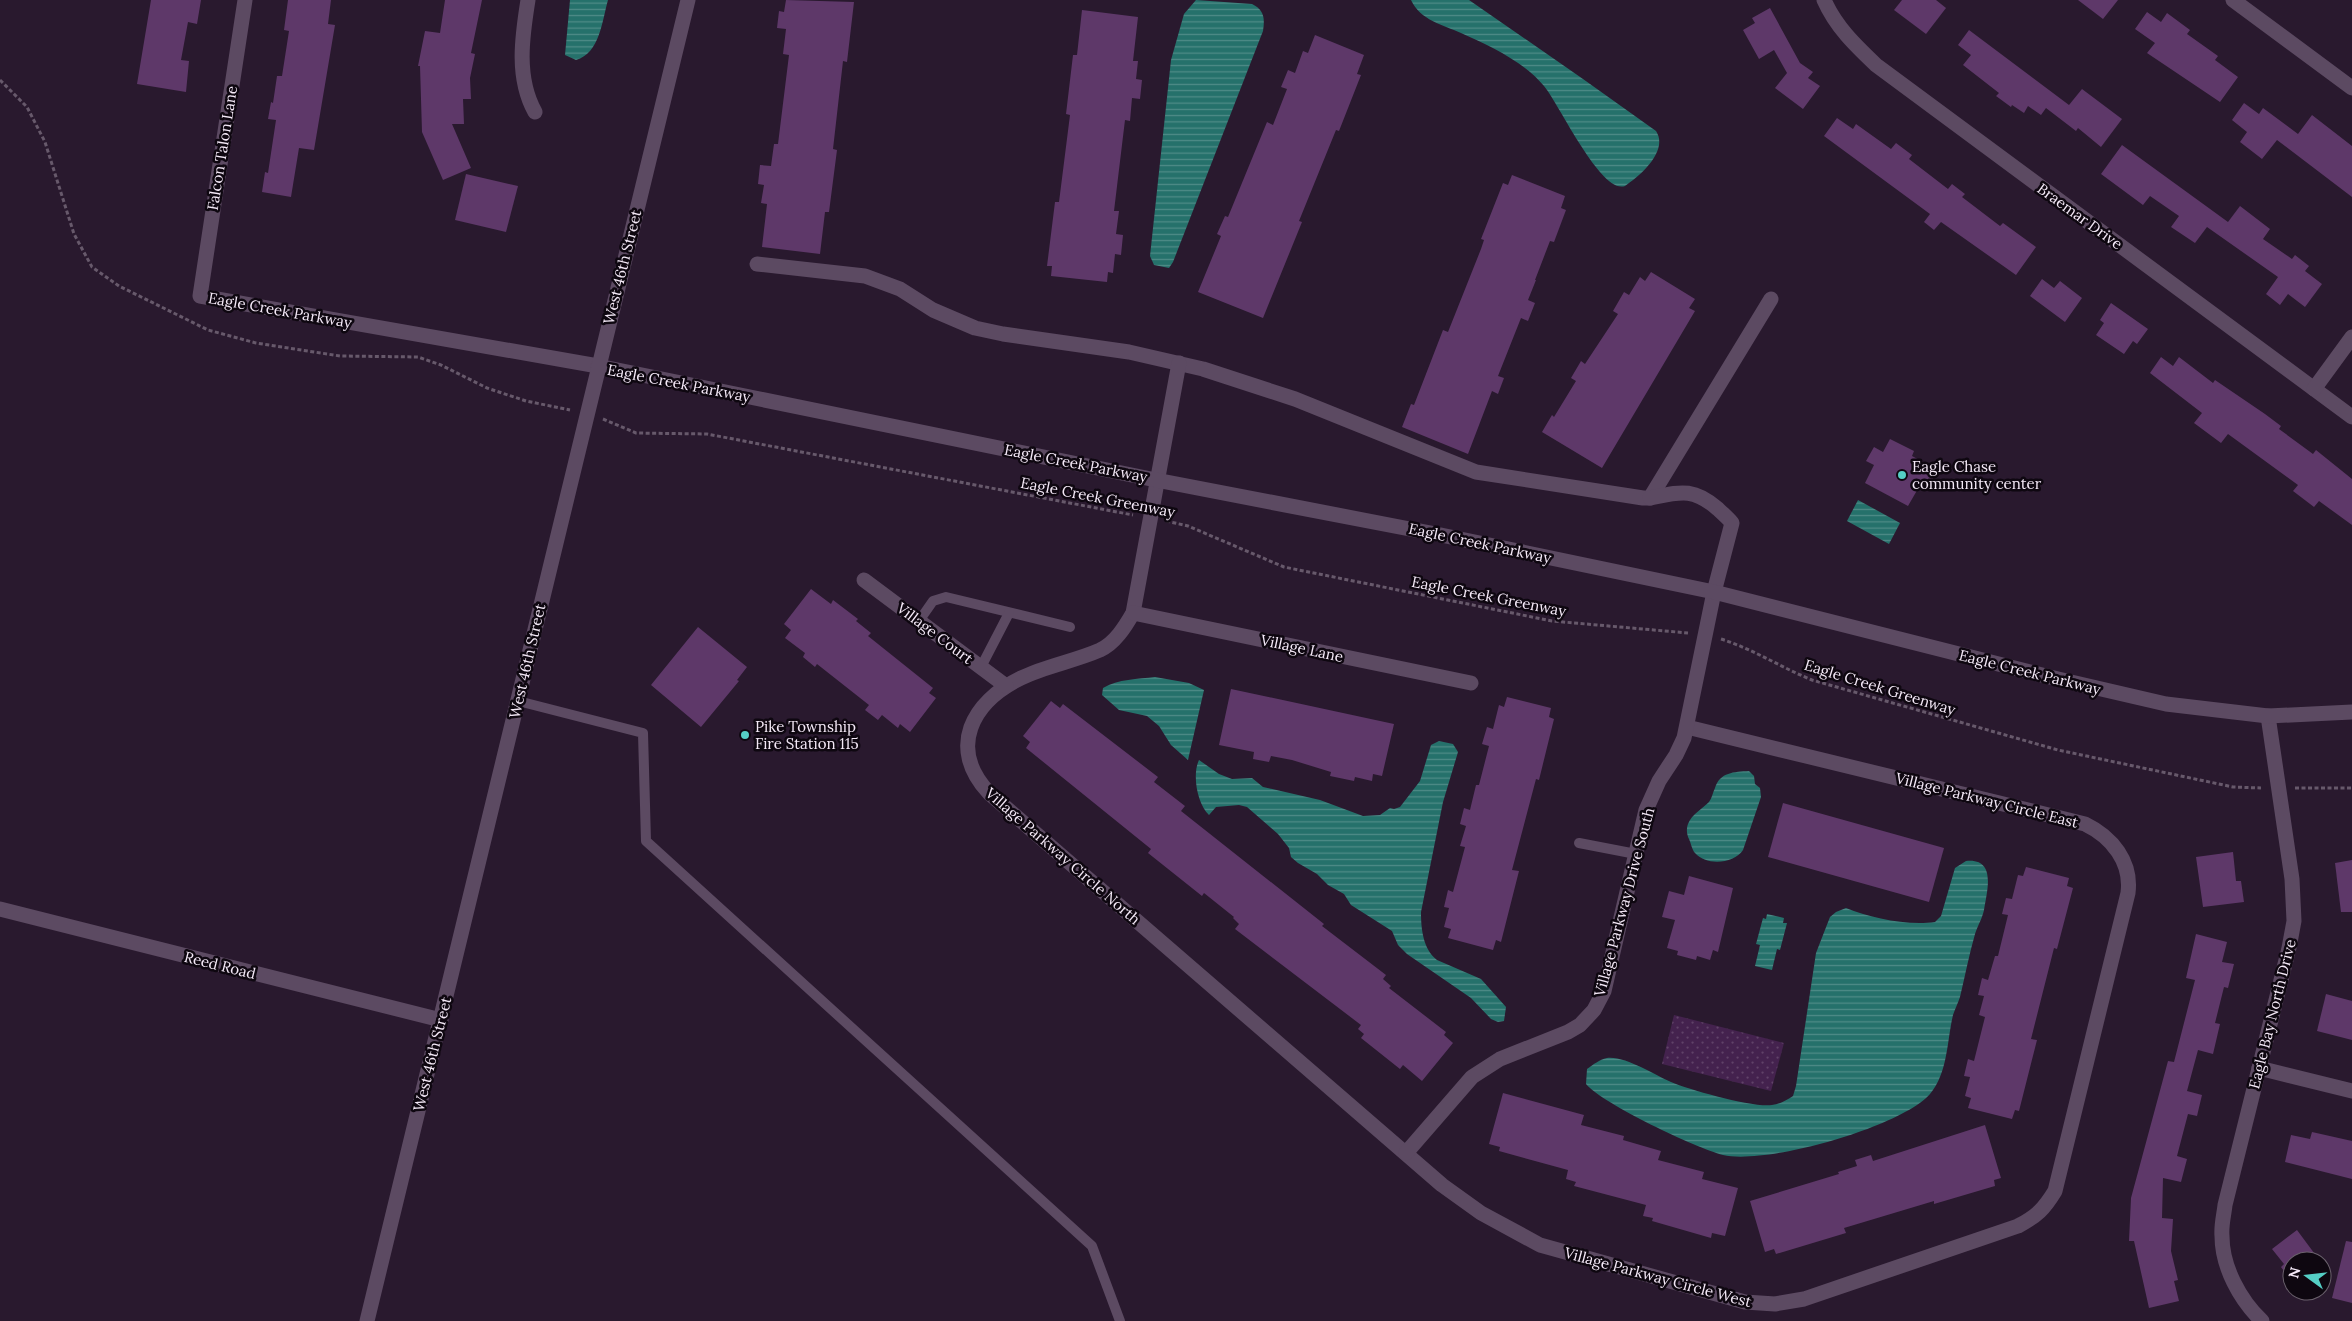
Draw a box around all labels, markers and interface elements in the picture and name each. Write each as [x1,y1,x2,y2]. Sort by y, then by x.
street label: Falcon Talon Lane [203,84,241,212]
street label: Braemar Drive [2034,179,2126,253]
street label: West 46th Street [599,208,645,326]
street label: Eagle Creek Parkway [207,288,353,332]
street label: Eagle Creek Parkway [606,360,752,406]
street label: Eagle Creek Parkway [1003,440,1149,486]
place label: Eagle Chase community center [1912,457,2042,493]
marker: Eagle Chase community center [1896,469,1908,481]
street label: Eagle Creek Greenway [1019,473,1177,521]
street label: Eagle Creek Parkway [1407,519,1553,567]
street label: Eagle Creek Greenway [1410,572,1568,620]
street label: Village Court [892,598,977,668]
street label: West 46th Street [505,602,549,720]
street label: Village Lane [1258,630,1345,666]
street label: Eagle Creek Parkway [1957,645,2103,699]
street label: Eagle Creek Greenway [1802,655,1958,719]
place label: Pike Township Fire Station 115 [755,717,859,753]
marker: Pike Township Fire Station 115 [739,729,751,741]
street label: Village Parkway Circle East [1893,768,2080,832]
street label: Village Parkway Circle North [981,783,1144,929]
street label: Village Parkway Drive South [1589,805,1658,1000]
street label: Eagle Bay North Drive [2244,937,2300,1091]
street label: Reed Road [182,947,258,983]
street label: West 46th Street [409,995,455,1113]
street label: Village Parkway Circle West [1561,1243,1754,1311]
north arrow [2282,1251,2332,1301]
text: N [2284,1265,2305,1280]

